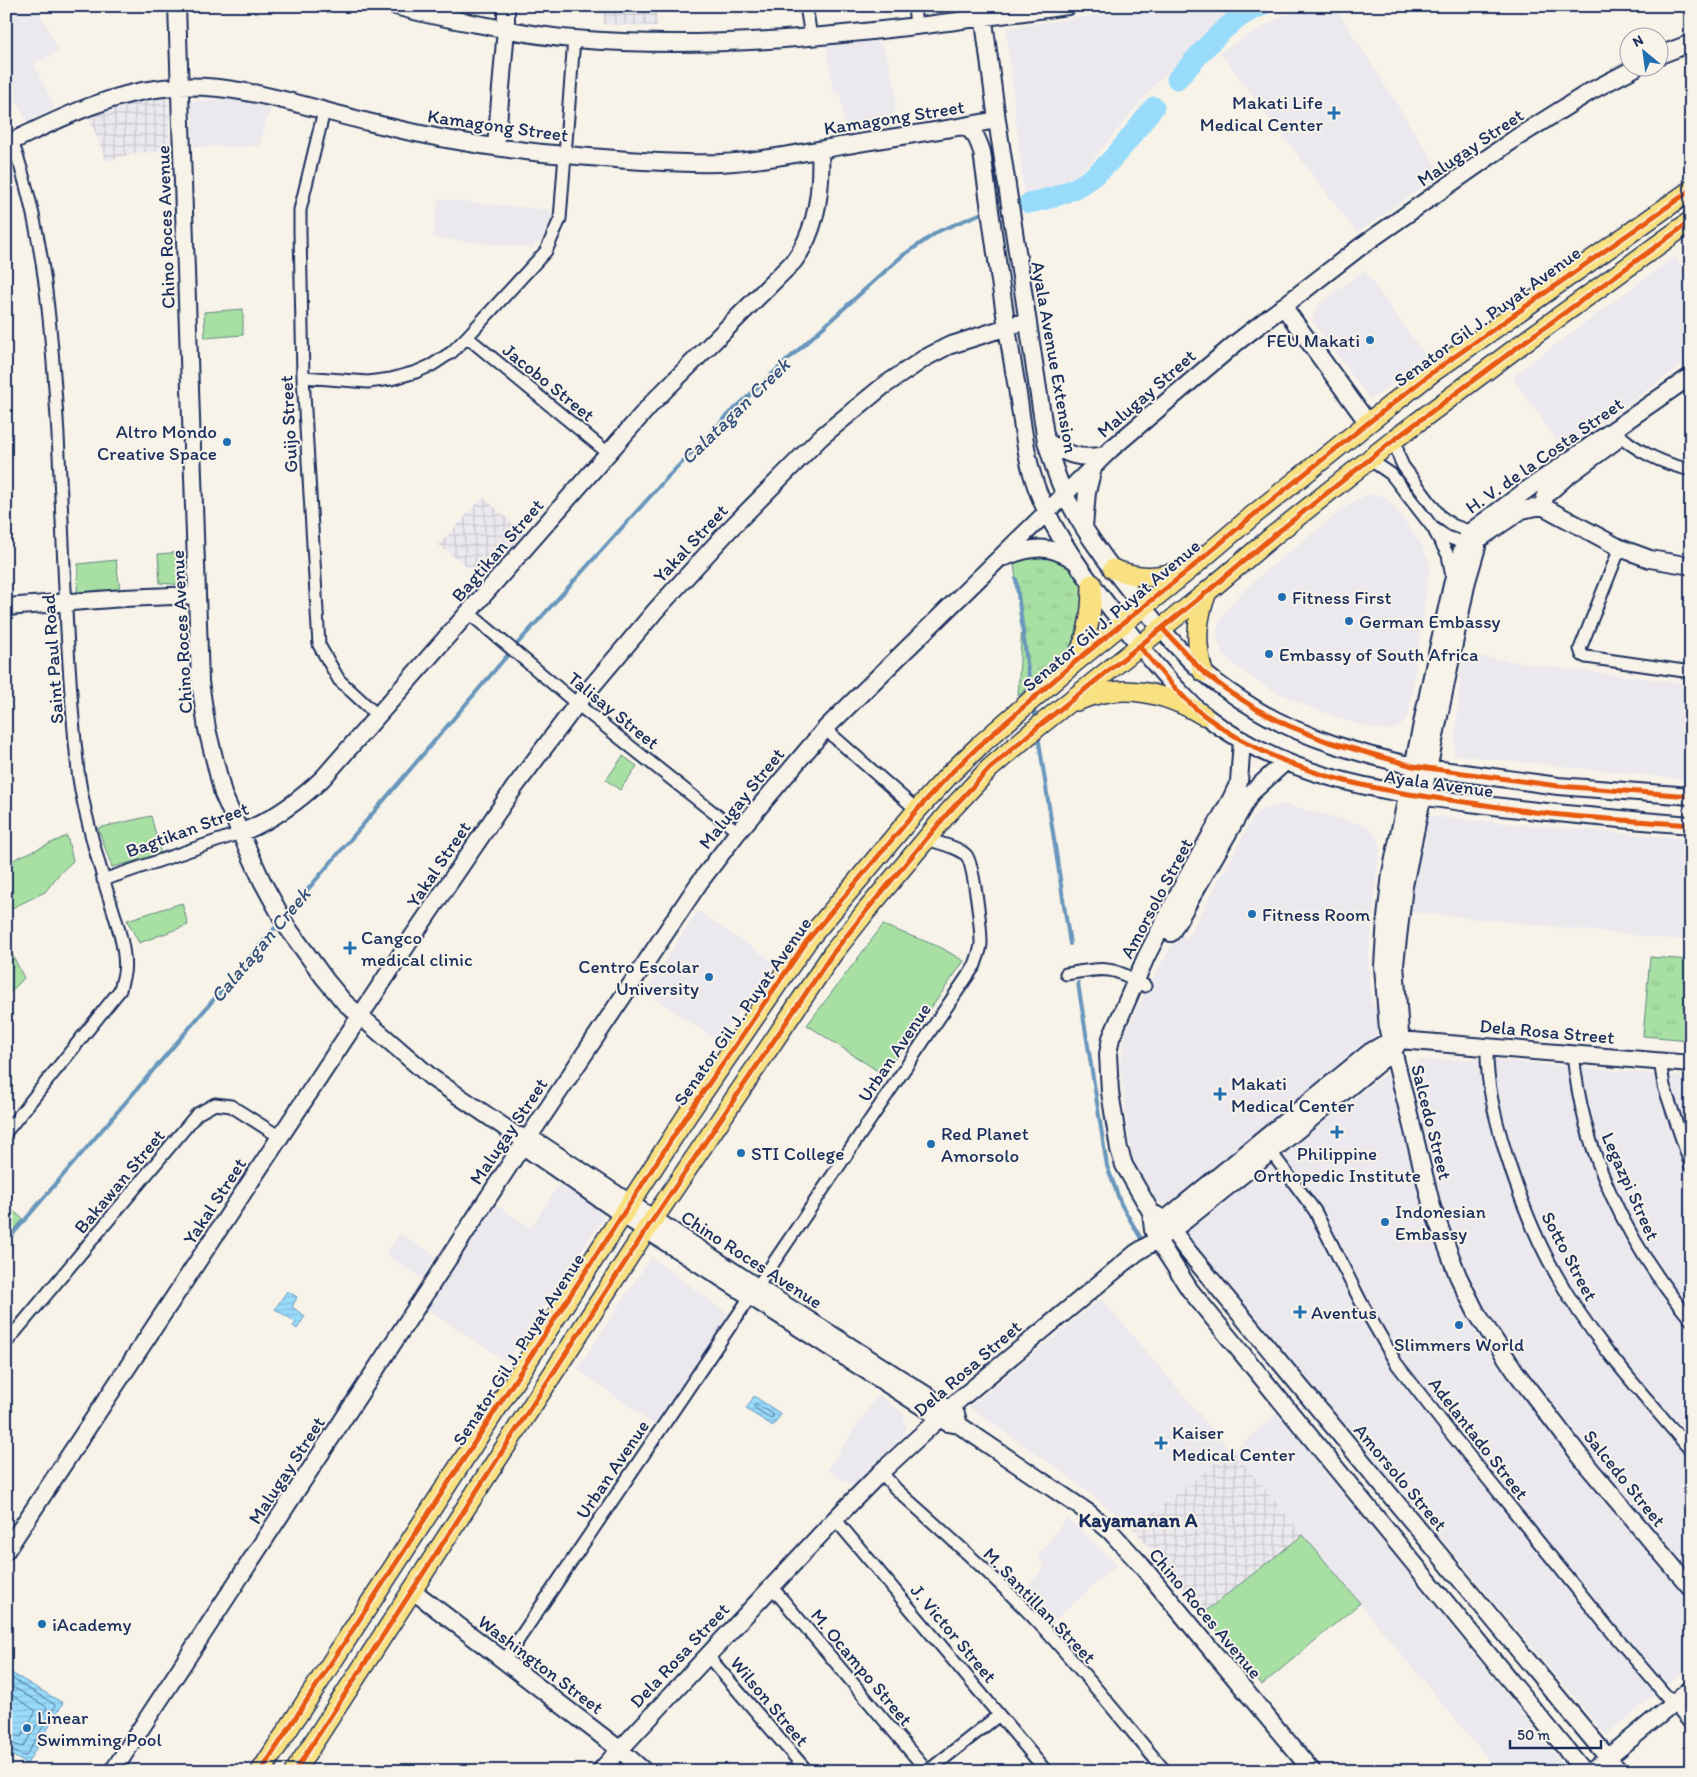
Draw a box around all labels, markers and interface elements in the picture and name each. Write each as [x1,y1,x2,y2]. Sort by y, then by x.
north arrow [1620,28,1670,78]
text: N [1630,31,1646,51]
place label: Makati Life Medical Center [1200,91,1323,136]
street label: Kamagong Street [822,95,966,140]
street label: Malugay Street [1413,103,1528,192]
street label: Kamagong Street [426,104,570,147]
marker: Makati Life Medical Center [1327,106,1341,120]
street label: Chino Roces Avenue [151,145,180,309]
street label: Senator Gil J. Puyat Avenue [1389,241,1585,392]
street label: Ayala Avenue Extension [1026,259,1083,455]
place label: FEU Makati [1267,329,1360,352]
marker: FEU Makati [1364,334,1376,346]
street label: Jacobo Street [498,338,599,426]
street label: Malugay Street [1092,344,1201,443]
water label: Calatagan Creek [675,352,796,469]
street label: Guijo Street [274,375,303,473]
street label: H. V. de la Costa Street [1461,392,1628,519]
place label: Altro Mondo Creative Space [97,420,217,465]
marker: Altro Mondo Creative Space [221,436,233,448]
street label: Bagtikan Street [446,494,548,607]
street label: Yakal Street [648,499,733,587]
street label: Senator Gil J. Puyat Avenue [1018,534,1205,697]
street label: Chino Roces Avenue [166,550,197,714]
place label: Fitness First [1292,586,1392,609]
marker: Fitness First [1276,591,1288,603]
street label: Saint Paul Road [36,593,69,725]
place label: German Embassy [1359,610,1501,633]
marker: German Embassy [1343,615,1355,627]
place label: Embassy of South Africa [1279,643,1478,666]
marker: Embassy of South Africa [1263,648,1275,660]
street label: Talisay Street [563,667,664,754]
street label: Malugay Street [694,743,789,854]
street label: Ayala Avenue [1383,764,1495,803]
street label: Bagtikan Street [123,797,252,862]
street label: Yakal Street [401,817,476,912]
street label: Amorsolo Street [1115,834,1198,962]
water label: Calatagan Creek [205,881,316,1007]
place label: Fitness Room [1262,903,1371,926]
marker: Fitness Room [1246,908,1258,920]
street label: Senator Gil J. Puyat Avenue [668,912,816,1110]
place label: Cangco medical clinic [361,926,473,971]
marker: Cangco medical clinic [343,941,357,955]
place label: Centro Escolar University [578,955,699,1000]
marker: Centro Escolar University [703,971,715,983]
street label: Urban Avenue [853,998,936,1106]
street label: Dela Rosa Street [1479,1014,1615,1049]
street label: Salcedo Street [1406,1062,1457,1182]
place label: Makati Medical Center [1231,1072,1355,1117]
street label: Malugay Street [464,1074,553,1189]
marker: Makati Medical Center [1213,1087,1227,1101]
place label: Red Planet Amorsolo [941,1122,1029,1167]
street label: Bakawan Street [69,1124,170,1238]
marker: Philippine Orthopedic Institute [1330,1125,1344,1139]
street label: Legazpi Street [1596,1129,1665,1244]
marker: Red Planet Amorsolo [925,1138,937,1150]
place label: STI College [751,1142,844,1165]
place label: Philippine Orthopedic Institute [1253,1142,1421,1187]
marker: STI College [735,1147,747,1159]
street label: Yakal Street [178,1154,251,1249]
place label: Indonesian Embassy [1395,1200,1486,1245]
street label: Chino Roces Avenue [677,1205,827,1314]
street label: Sotto Street [1536,1207,1603,1305]
marker: Indonesian Embassy [1379,1216,1391,1228]
street label: Senator Gil J. Puyat Avenue [447,1249,589,1450]
place label: Aventus [1311,1301,1377,1324]
marker: Aventus [1293,1305,1307,1319]
street label: Dela Rosa Street [909,1315,1026,1421]
marker: Slimmers World [1453,1319,1465,1331]
place label: Slimmers World [1394,1333,1524,1356]
street label: Adelantado Street [1424,1373,1534,1504]
street label: Malugay Street [243,1412,330,1528]
street label: Urban Avenue [571,1415,654,1523]
street label: Amorsolo Street [1349,1419,1452,1536]
place label: Kaiser Medical Center [1172,1421,1296,1466]
street label: Salcedo Street [1579,1425,1671,1531]
marker: Kaiser Medical Center [1154,1436,1168,1450]
district label: Kayamanan A [1078,1508,1198,1533]
street label: M. Santillan Street [978,1542,1101,1668]
street label: Chino Roces Avenue [1144,1543,1267,1683]
street label: J. Victor Street [906,1579,1002,1688]
street label: Dela Rosa Street [625,1598,734,1713]
street label: M. Ocampo Street [806,1604,917,1731]
street label: Washington Street [473,1610,608,1719]
place label: iAcademy [52,1613,132,1636]
marker: iAcademy [36,1618,48,1630]
street label: Wilson Street [725,1652,814,1751]
place label: Linear Swimming Pool [37,1706,163,1751]
scale bar [1510,1717,1601,1749]
marker: Linear Swimming Pool [21,1722,33,1734]
text: 50 m [1517,1726,1550,1744]

